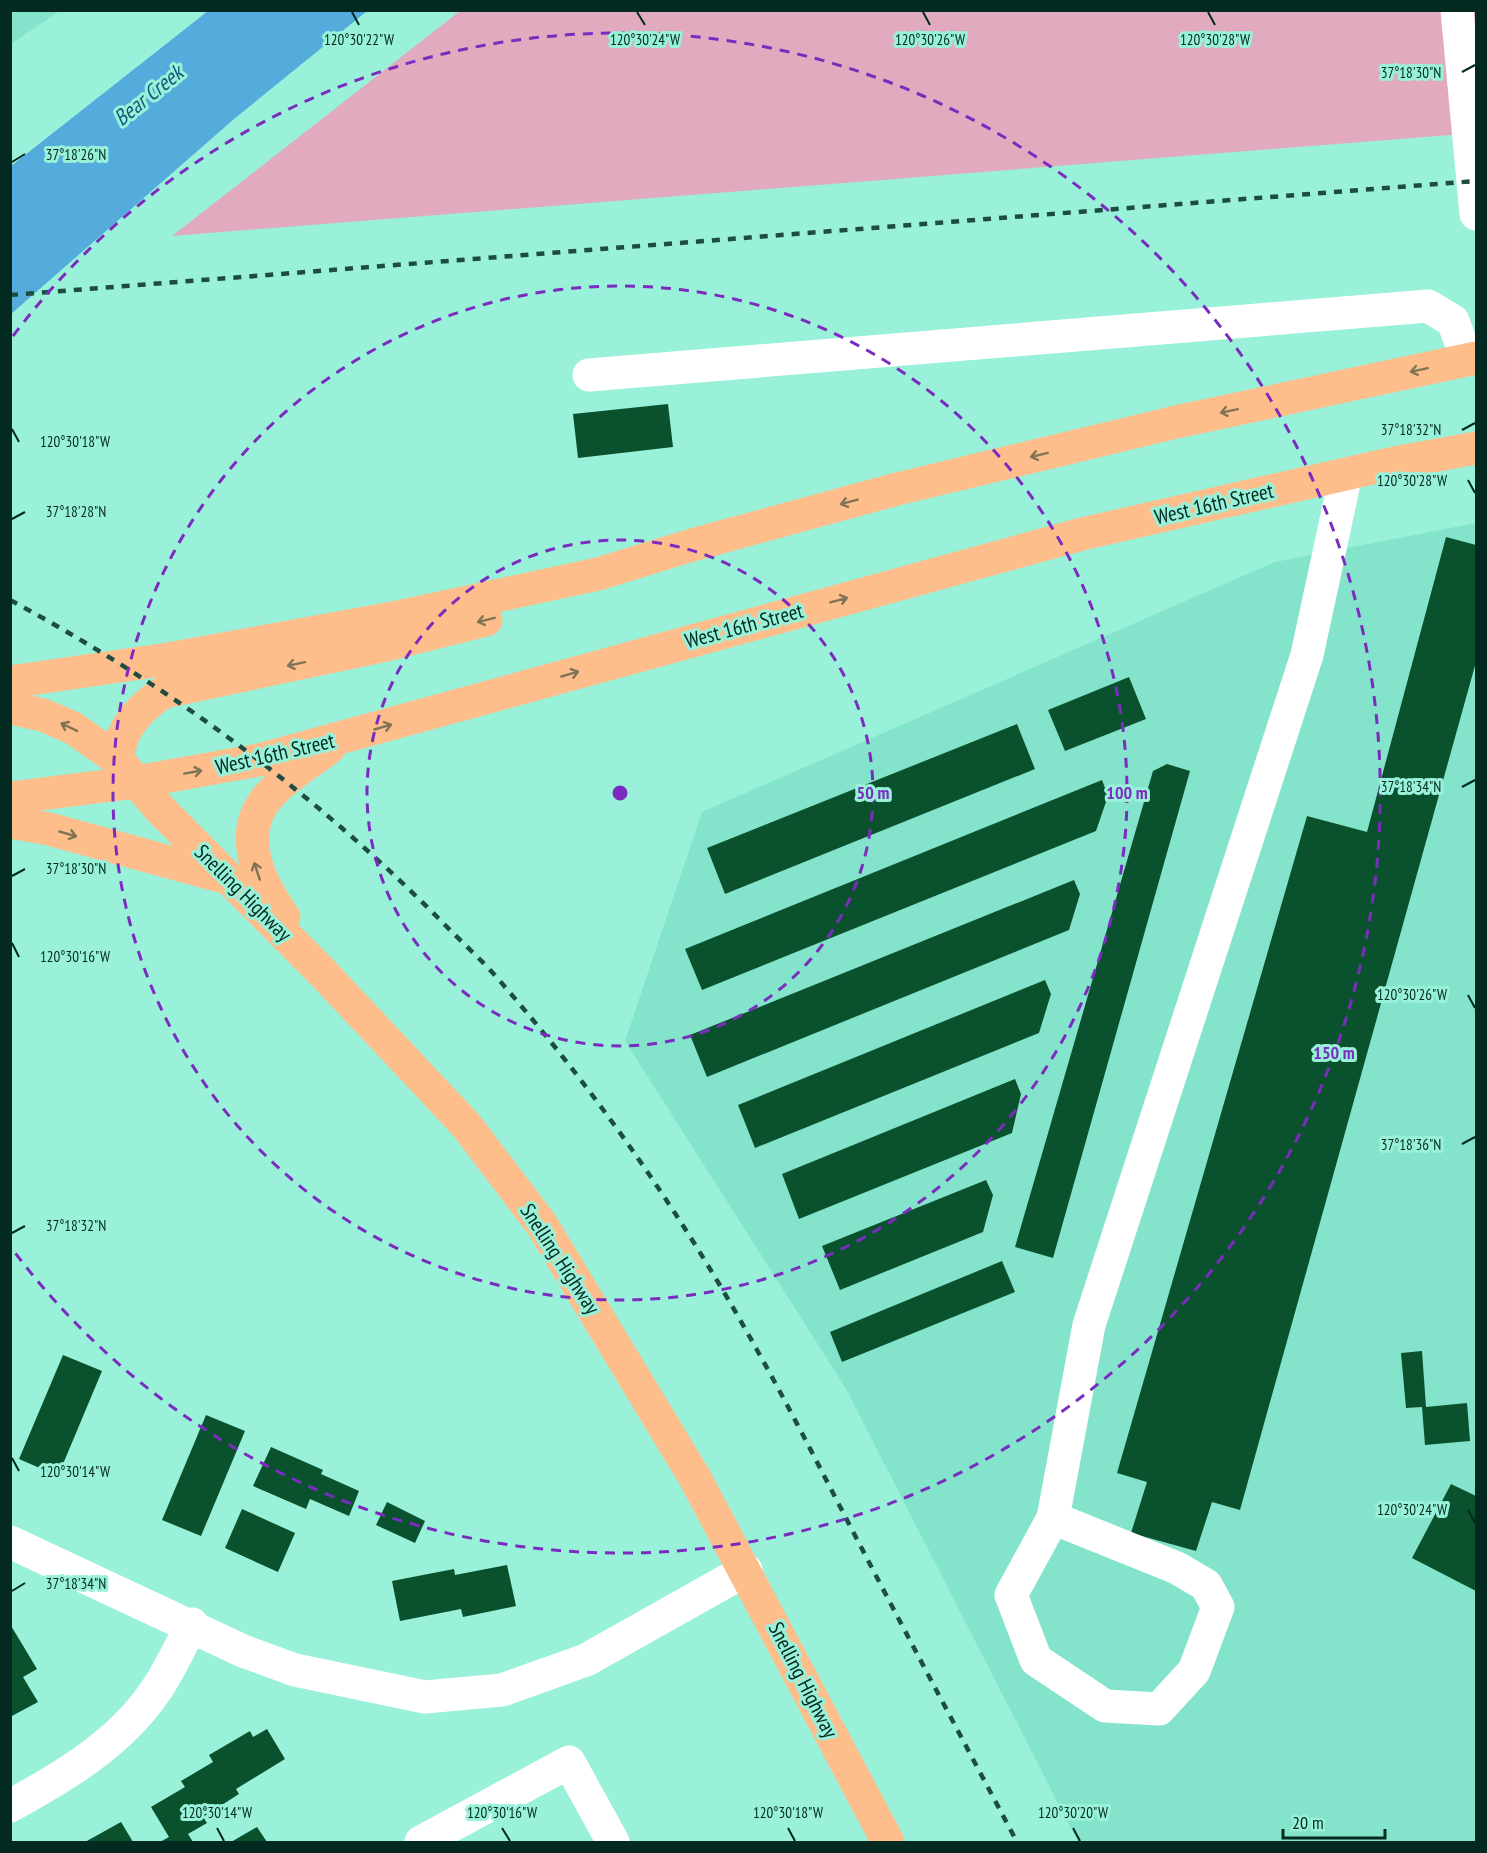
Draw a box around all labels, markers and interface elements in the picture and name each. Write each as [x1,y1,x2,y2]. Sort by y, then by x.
text: 120°30'22"W [324,30,394,49]
text: 120°30'24"W [610,30,680,49]
text: 120°30'26"W [895,30,965,49]
text: 120°30'28"W [1180,30,1250,49]
water label: Bear Creek [108,57,190,131]
text: 37°18'30"N [1381,63,1441,82]
text: 37°18'26"N [46,145,106,164]
one-way arrow [1410,365,1429,376]
one-way arrow [1219,405,1238,417]
text: 37°18'32"N [1381,420,1441,439]
text: 120°30'18"W [40,432,110,451]
one-way arrow [1029,449,1048,461]
text: 120°30'28"W [1377,471,1447,490]
street label: West 16th Street [1152,477,1276,530]
one-way arrow [840,497,859,508]
text: 37°18'28"N [46,502,106,521]
one-way arrow [830,594,849,605]
street label: West 16th Street [682,597,806,654]
one-way arrow [477,615,496,626]
one-way arrow [287,659,306,671]
one-way arrow [561,668,580,679]
one-way arrow [60,720,78,732]
one-way arrow [373,721,392,732]
street label: West 16th Street [213,727,337,780]
one-way arrow [183,766,203,777]
text: 37°18'34"N [1381,777,1441,796]
text: 50 m [857,781,889,804]
text: 100 m [1106,781,1148,804]
centre of rings [610,783,630,803]
one-way arrow [58,829,77,840]
street label: Snelling Highway [189,838,298,947]
text: 37°18'30"N [46,859,106,878]
one-way arrow [251,862,262,881]
text: 120°30'16"W [40,947,110,966]
text: 120°30'26"W [1377,985,1447,1004]
text: 150 m [1313,1041,1355,1064]
text: 37°18'36"N [1381,1135,1441,1154]
street label: Snelling Highway [515,1198,606,1319]
text: 37°18'32"N [46,1216,106,1235]
text: 120°30'14"W [40,1462,110,1481]
text: 120°30'24"W [1377,1500,1447,1519]
text: 37°18'34"N [46,1574,106,1593]
street label: Snelling Highway [763,1617,844,1742]
scale bar [1283,1802,1385,1840]
text: 120°30'14"W [182,1803,252,1822]
text: 120°30'16"W [467,1803,537,1822]
text: 120°30'18"W [753,1803,823,1822]
text: 120°30'20"W [1038,1803,1108,1822]
text: 20 m [1292,1811,1324,1834]

